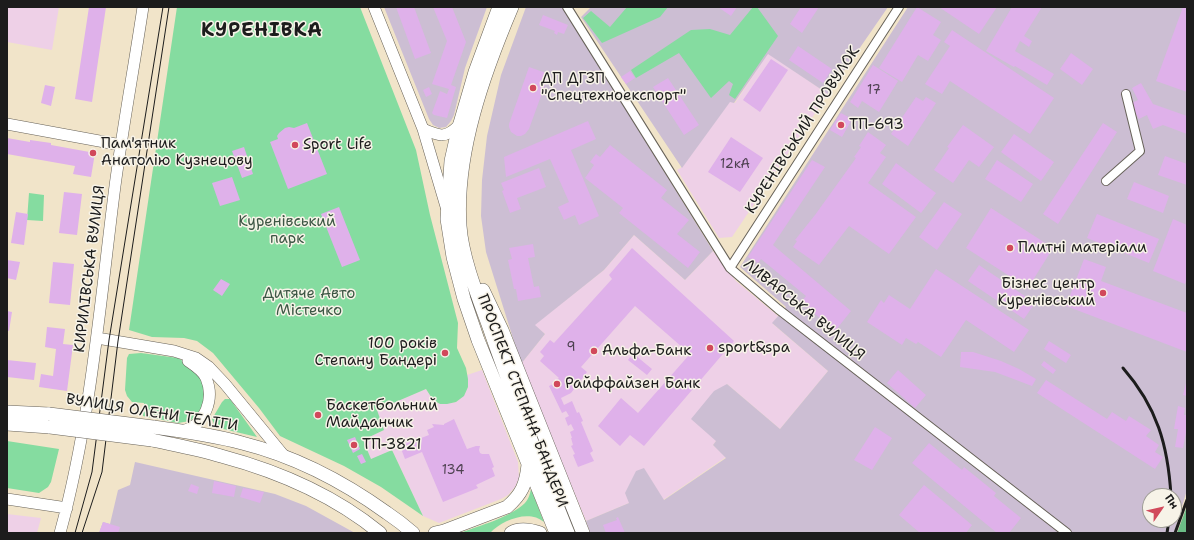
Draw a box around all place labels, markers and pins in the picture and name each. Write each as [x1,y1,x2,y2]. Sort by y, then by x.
place label: ДП ДГЗП "Спецтехноекспорт" [541,70,686,105]
marker: ДП ДГЗП "Спецтехноекспорт" [528,83,538,93]
place label: ТП-693 [849,116,904,134]
marker: ТП-693 [836,120,846,130]
place label: Пам'ятник Анатолію Кузнецову [101,135,253,170]
place label: Sport Life [303,136,372,154]
marker: Sport Life [290,140,300,150]
marker: Пам'ятник Анатолію Кузнецову [88,148,98,158]
place label: Плитні матеріали [1018,239,1147,257]
marker: Плитні матеріали [1005,243,1015,253]
place label: Бізнес центр Куренівський [998,275,1095,310]
marker: Бізнес центр Куренівський [1098,288,1108,298]
place label: 100 років Степану Бандері [315,335,437,370]
place label: sport&spa [718,339,790,357]
place label: Альфа-Банк [602,342,691,360]
marker: sport&spa [705,343,715,353]
marker: Альфа-Банк [589,346,599,356]
marker: 100 років Степану Бандері [440,348,450,358]
place label: Райффайзен Банк [565,375,700,393]
marker: Райффайзен Банк [552,379,562,389]
place label: Баскетбольний Майданчик [326,397,438,432]
marker: Баскетбольний Майданчик [313,410,323,420]
place label: ТП-3821 [362,436,421,454]
marker: ТП-3821 [349,440,359,450]

